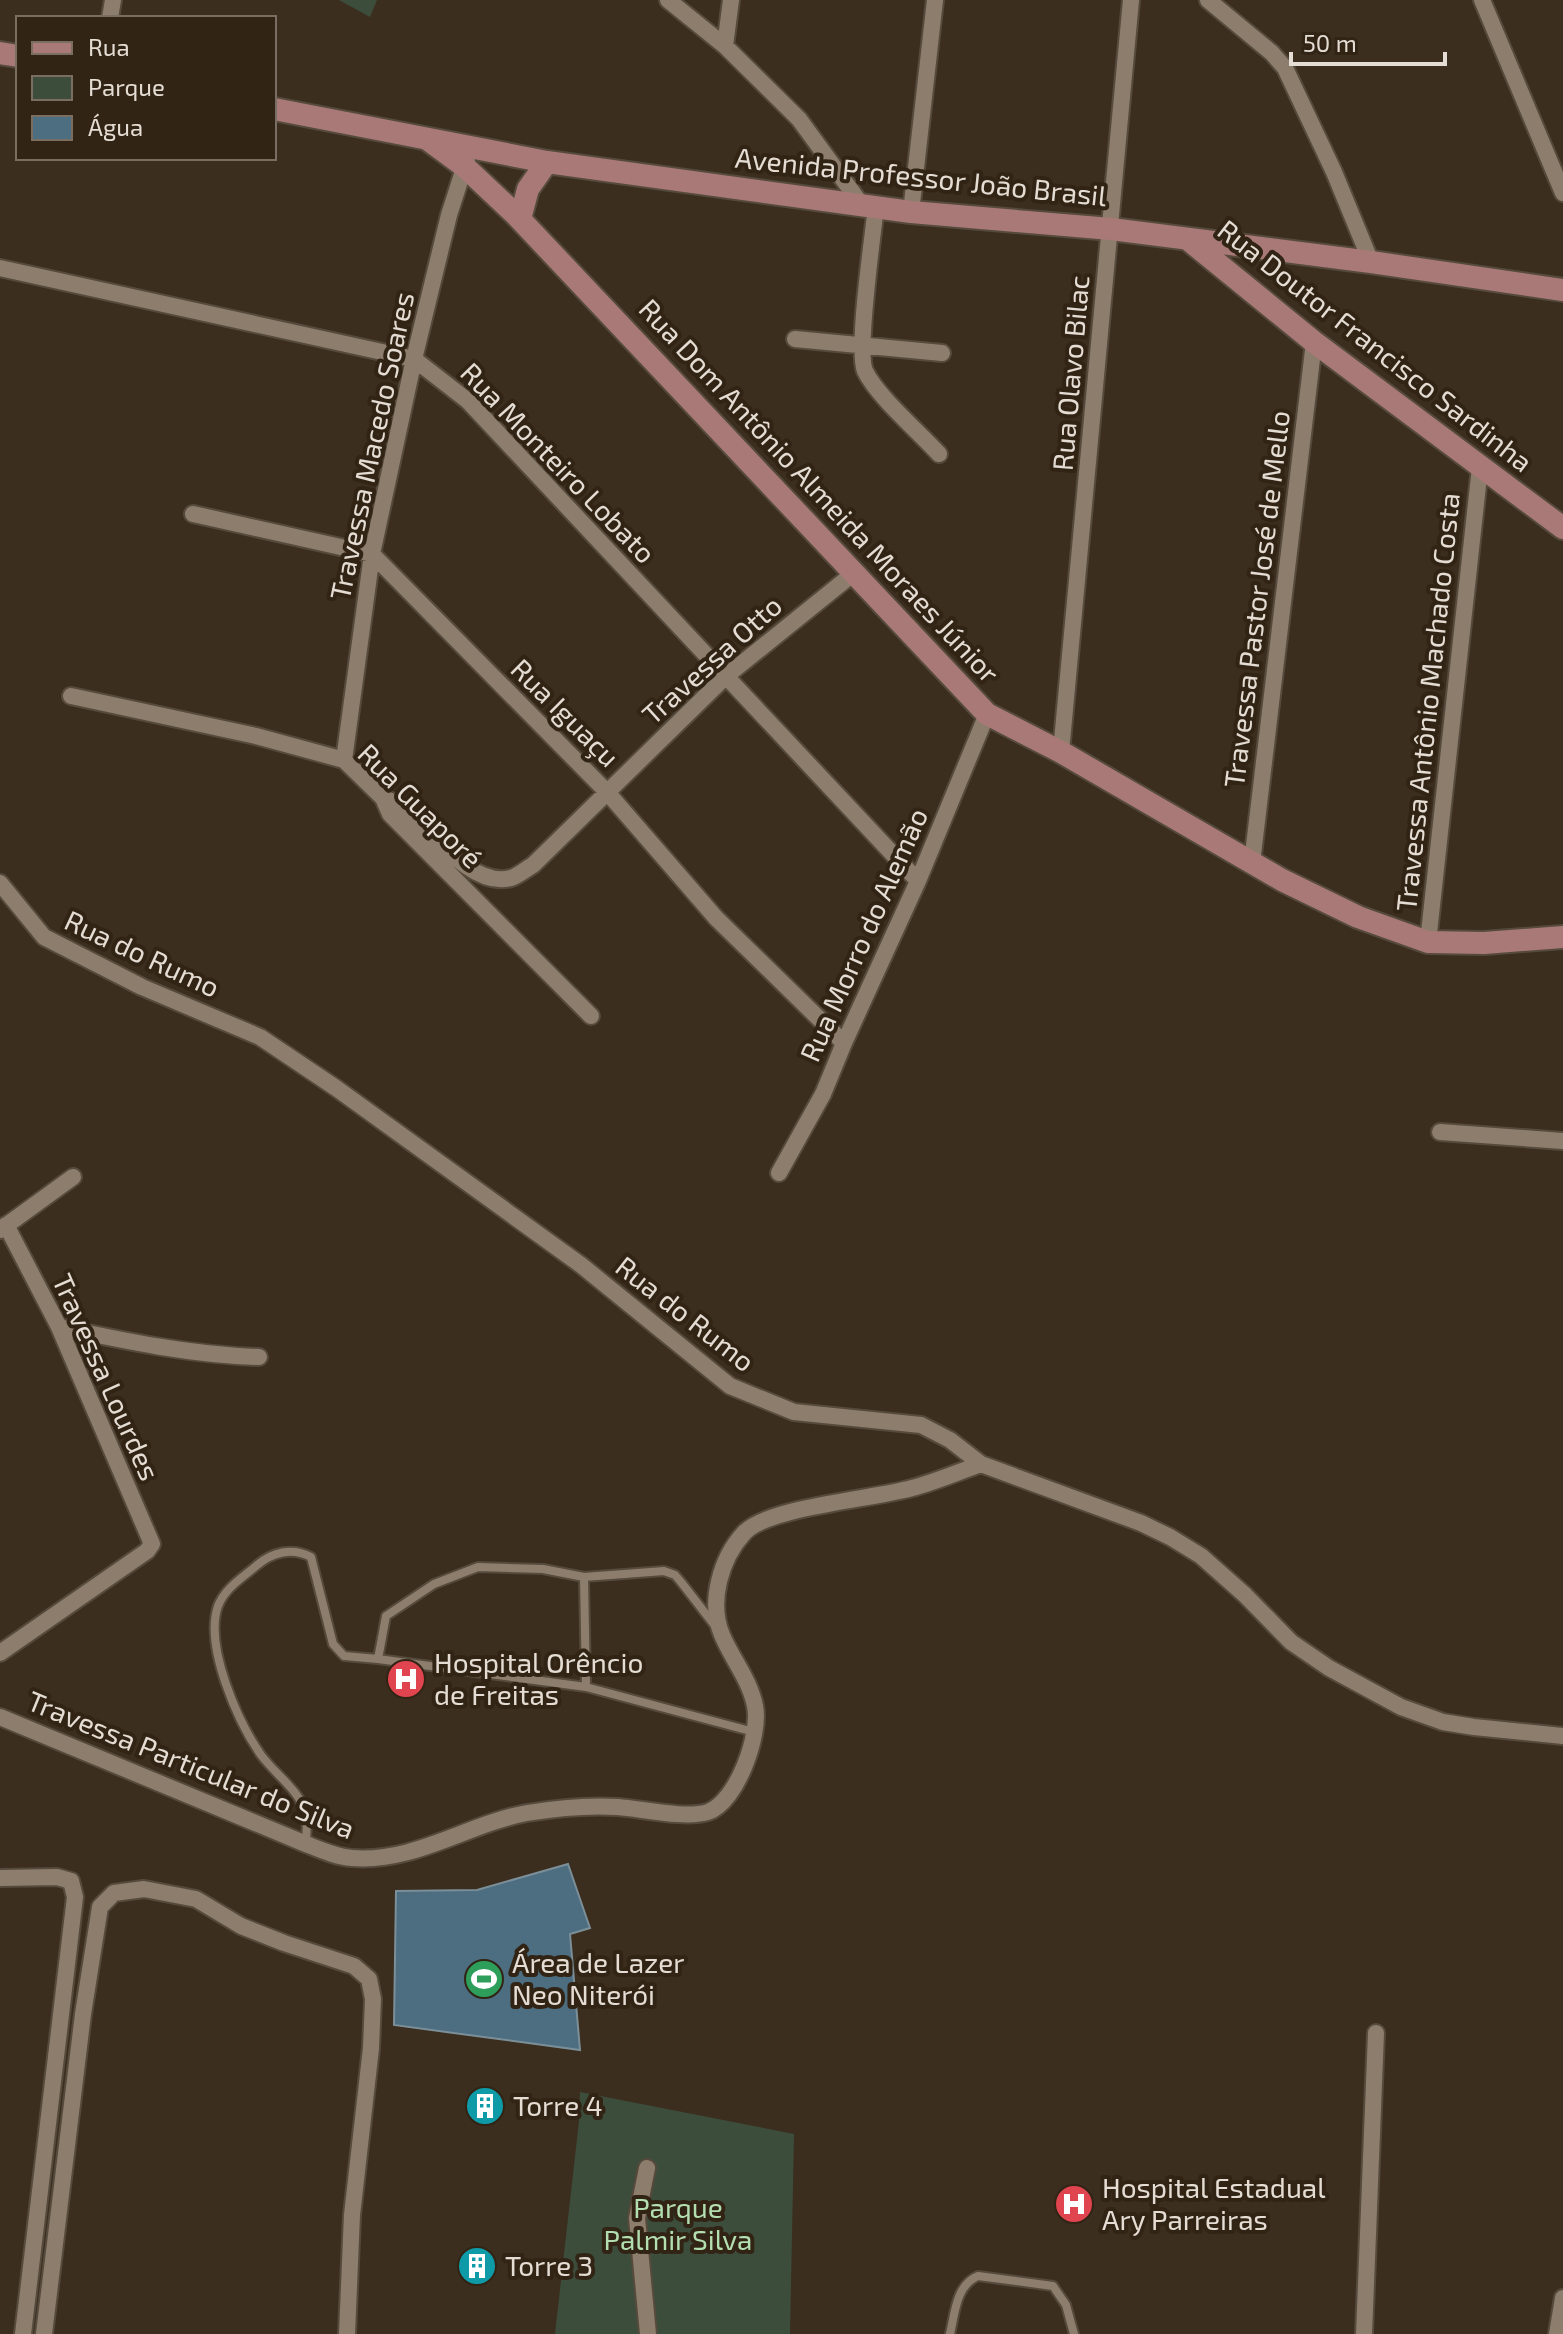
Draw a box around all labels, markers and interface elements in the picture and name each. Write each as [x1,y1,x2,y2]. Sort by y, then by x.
legend [16,16,276,160]
scale bar [1291,16,1445,66]
text: 50 m [1303,28,1357,57]
text: Rua [88,32,130,61]
text: Parque [88,72,165,101]
text: Água [88,112,143,141]
street label: Avenida Professor João Brasil [734,140,1109,212]
street label: Rua Doutor Francisco Sardinha [1212,212,1540,479]
street label: Rua Olavo Bilac [1045,274,1095,472]
street label: Travessa Macedo Soares [322,289,420,603]
street label: Rua Dom Antônio Almeida Moraes Júnior [633,291,1007,689]
street label: Rua Monteiro Lobato [454,355,663,570]
street label: Travessa Pastor José de Mello [1216,409,1296,789]
street label: Travessa Antônio Machado Costa [1388,491,1466,913]
street label: Travessa Otto [635,588,788,731]
street label: Rua Iguaçu [504,651,627,774]
street label: Rua Guaporé [351,736,490,875]
street label: Rua Morro do Alemão [792,803,934,1067]
street label: Rua do Rumo [60,902,225,1004]
street label: Rua do Rumo [609,1248,762,1378]
street label: Travessa Lourdes [46,1268,168,1485]
place label: Hospital Orêncio de Freitas [434,1645,643,1711]
hospital icon: Hospital Orêncio de Freitas [385,1658,427,1700]
street label: Travessa Particular do Silva [23,1683,360,1845]
place label: Área de Lazer Neo Niterói [512,1945,685,2011]
sports icon: Área de Lazer Neo Niterói [463,1958,505,2000]
building icon: Torre 4 [464,2085,506,2127]
place label: Torre 4 [513,2088,603,2122]
place label: Hospital Estadual Ary Parreiras [1102,2170,1326,2236]
hospital icon: Hospital Estadual Ary Parreiras [1053,2183,1095,2225]
park label: Parque Palmir Silva [604,2190,752,2256]
building icon: Torre 3 [456,2245,498,2287]
place label: Torre 3 [505,2248,593,2282]

